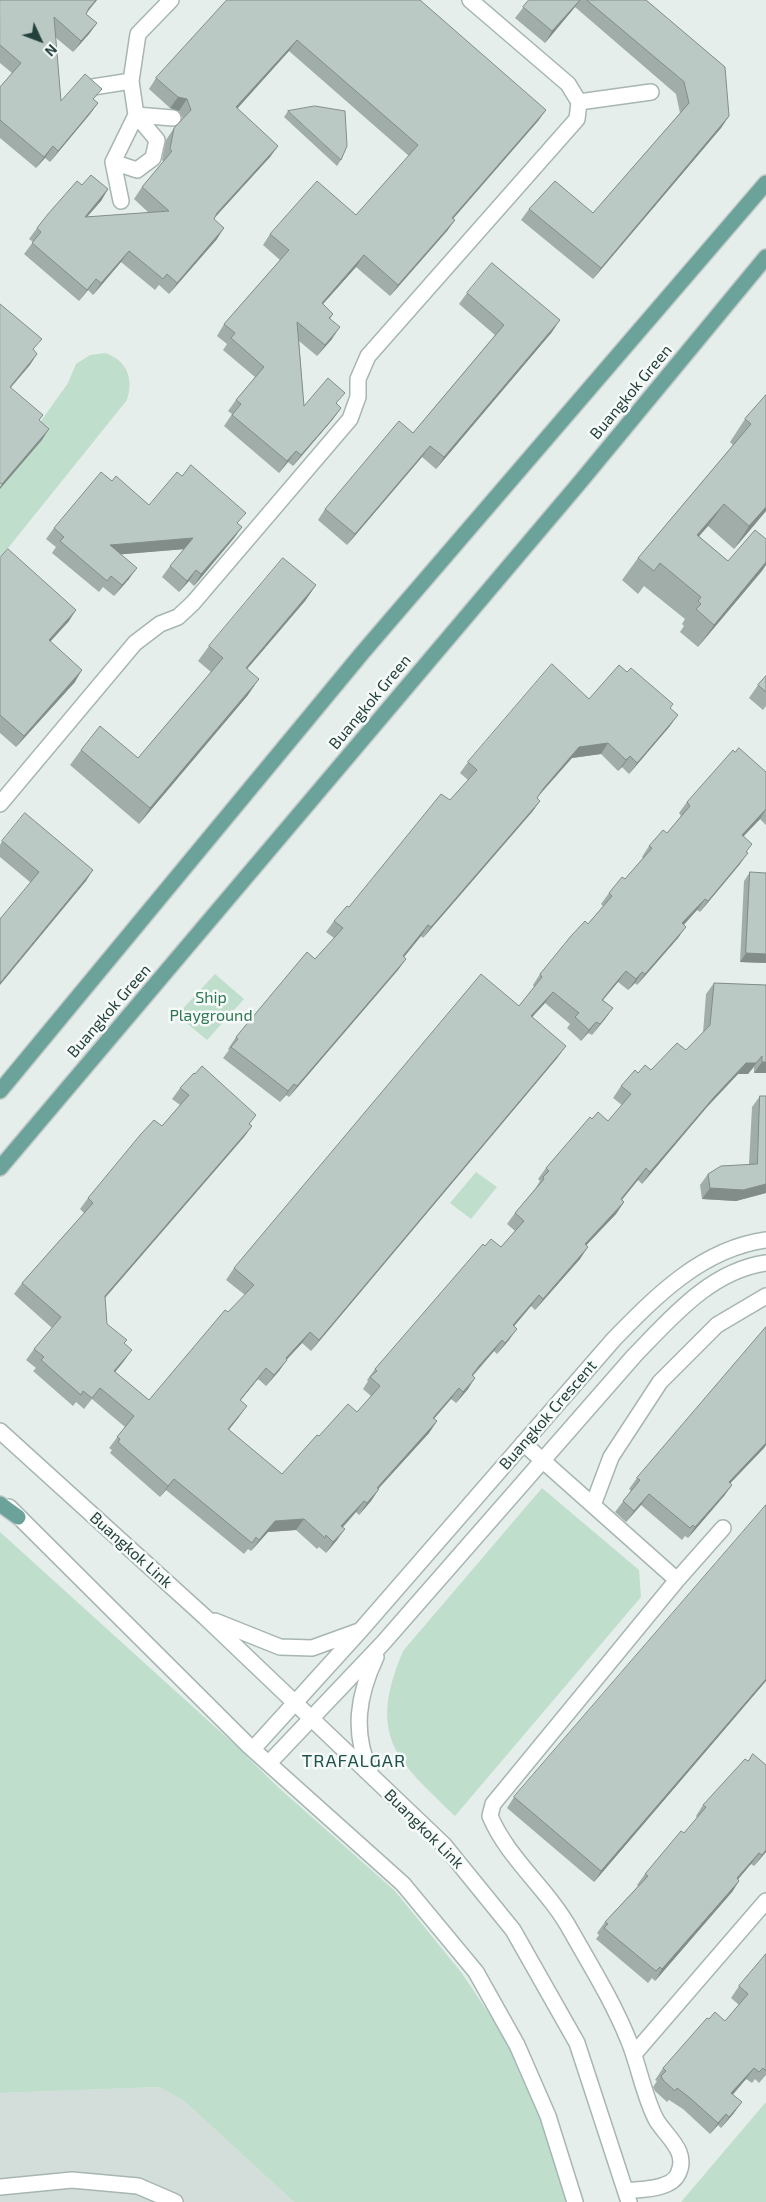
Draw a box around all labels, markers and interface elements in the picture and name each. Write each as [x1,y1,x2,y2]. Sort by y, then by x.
north arrow [15,15,65,65]
text: N [42,41,61,60]
street label: Buangkok Green [586,341,676,443]
street label: Buangkok Green [325,651,415,753]
street label: Buangkok Green [63,960,155,1062]
park label: Ship Playground [169,988,253,1026]
street label: Buangkok Crescent [495,1356,601,1474]
street label: Buangkok Link [86,1508,176,1592]
district label: TRAFALGAR [301,1750,407,1772]
street label: Buangkok Link [380,1785,468,1873]

